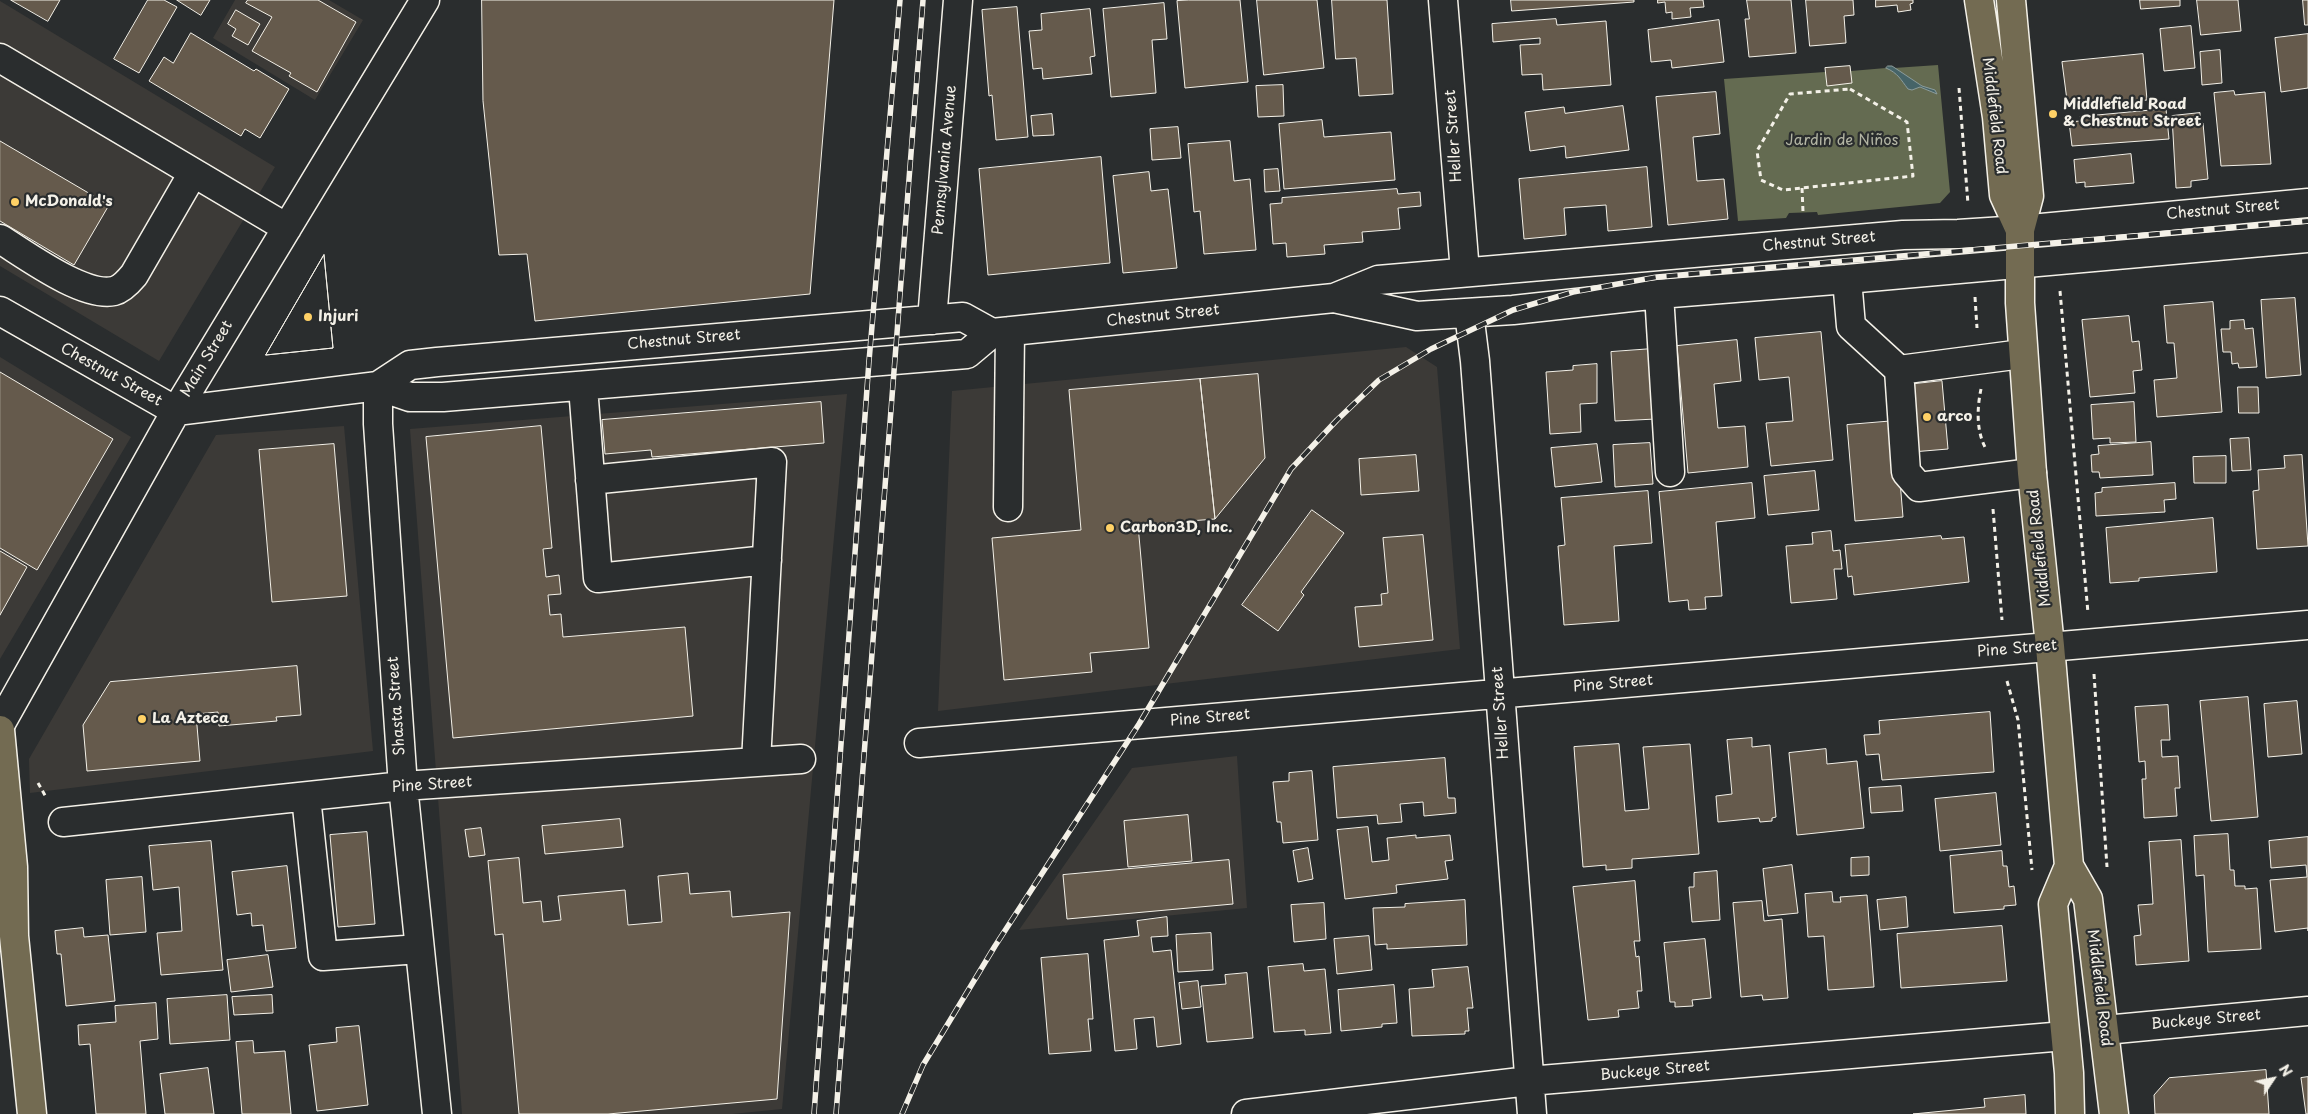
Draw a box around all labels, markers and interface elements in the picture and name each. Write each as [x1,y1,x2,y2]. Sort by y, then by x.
street label: Middlefield Road [1978,56,2010,176]
street label: Pennsylvania Avenue [929,84,961,236]
street label: Heller Street [1442,89,1466,183]
place label: Middlefield Road & Chestnut Street [2063,96,2201,131]
marker: Middlefield Road & Chestnut Street [2047,108,2059,120]
park label: Jardin de Niños [1786,132,1898,150]
place label: McDonald's [25,193,113,211]
marker: McDonald's [9,196,21,208]
street label: Chestnut Street [2166,196,2280,224]
street label: Chestnut Street [1762,228,1876,256]
street label: Chestnut Street [1106,301,1220,331]
place label: Injuri [318,308,358,326]
marker: Injuri [302,311,314,323]
street label: Main Street [177,318,237,400]
street label: Chestnut Street [627,326,741,354]
street label: Chestnut Street [57,340,165,410]
place label: arco [1937,408,1972,426]
marker: arco [1921,411,1933,423]
street label: Middlefield Road [2025,488,2055,608]
place label: Carbon3D, Inc. [1120,519,1232,537]
marker: Carbon3D, Inc. [1104,522,1116,534]
street label: Pine Street [1976,637,2058,661]
street label: Shasta Street [385,656,409,756]
street label: Heller Street [1489,666,1513,760]
street label: Pine Street [1572,672,1654,696]
street label: Pine Street [1169,706,1251,730]
place label: La Azteca [152,710,229,728]
marker: La Azteca [136,713,148,725]
street label: Pine Street [391,773,473,797]
street label: Middlefield Road [2083,928,2115,1048]
street label: Buckeye Street [2150,1006,2262,1034]
north arrow [2248,1054,2298,1104]
street label: Buckeye Street [1599,1057,1711,1085]
text: N [2274,1060,2298,1081]

